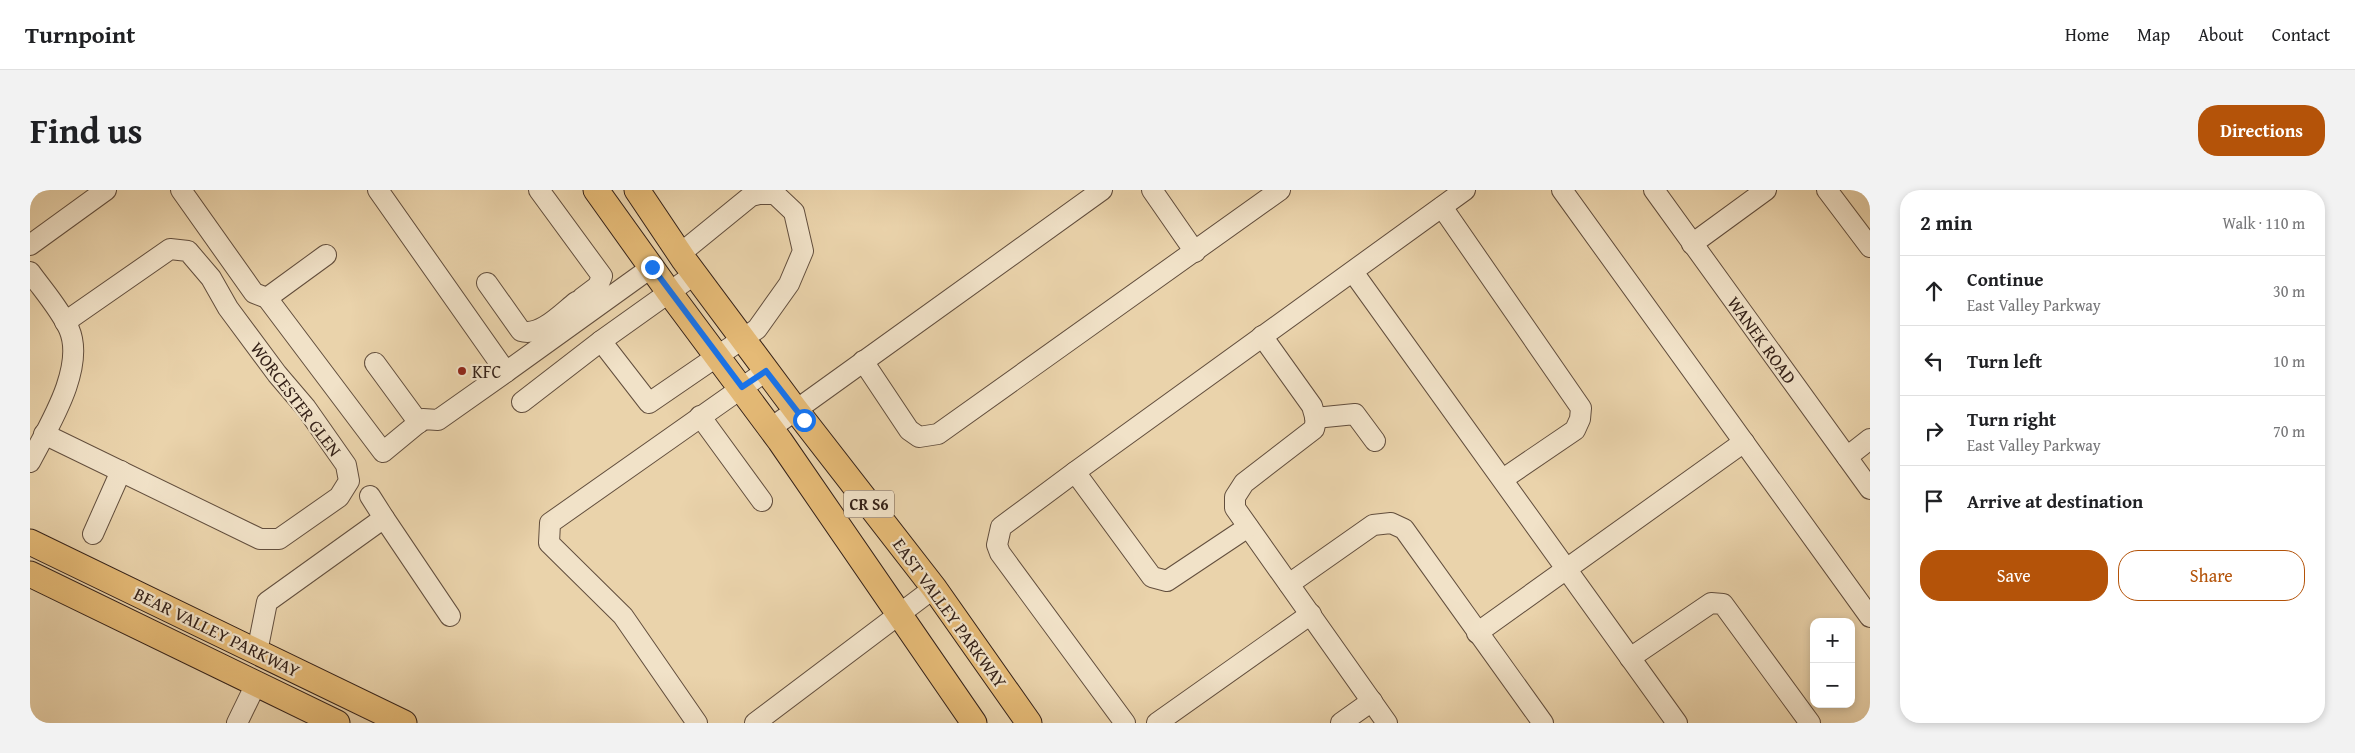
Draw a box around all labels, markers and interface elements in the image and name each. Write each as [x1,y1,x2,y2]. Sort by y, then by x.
text: Turnpoint [25,17,135,52]
text: Home [2065,21,2109,48]
text: Map [2137,21,2170,48]
text: About [2198,21,2244,48]
text: Contact [2272,21,2330,48]
text: Find us [30,105,143,156]
button: Directions [2198,105,2325,156]
text: 2 min [1920,207,1972,238]
text: Walk · 110 m [2222,211,2305,235]
route end [641,256,664,279]
text: Continue [1967,265,2044,293]
icon: ahead [1920,277,1948,305]
text: 30 m [2273,279,2305,303]
street label: WANEK ROAD [1721,290,1803,390]
text: East Valley Parkway [1967,293,2101,317]
street label: WORCESTER GLEN [244,336,348,462]
icon: left [1920,347,1948,375]
text: Turn left [1967,347,2042,375]
text: 10 m [2273,349,2305,373]
place label: KFC [472,358,501,385]
marker: KFC [456,365,468,377]
text: Turn right [1967,405,2056,433]
route start [793,409,816,432]
icon: right [1920,417,1948,445]
text: 70 m [2273,419,2305,443]
text: East Valley Parkway [1967,433,2101,457]
icon: arrive [1920,487,1948,515]
text: Arrive at destination [1967,487,2143,515]
road number: CR S6 [844,490,894,518]
street label: EAST VALLEY PARKWAY [886,532,1014,694]
button: Save [1920,550,2108,601]
button: Share [2118,550,2305,601]
street label: BEAR VALLEY PARKWAY [130,580,305,684]
map controls [1810,618,1855,708]
button: + [1810,618,1855,663]
button: − [1810,663,1855,708]

